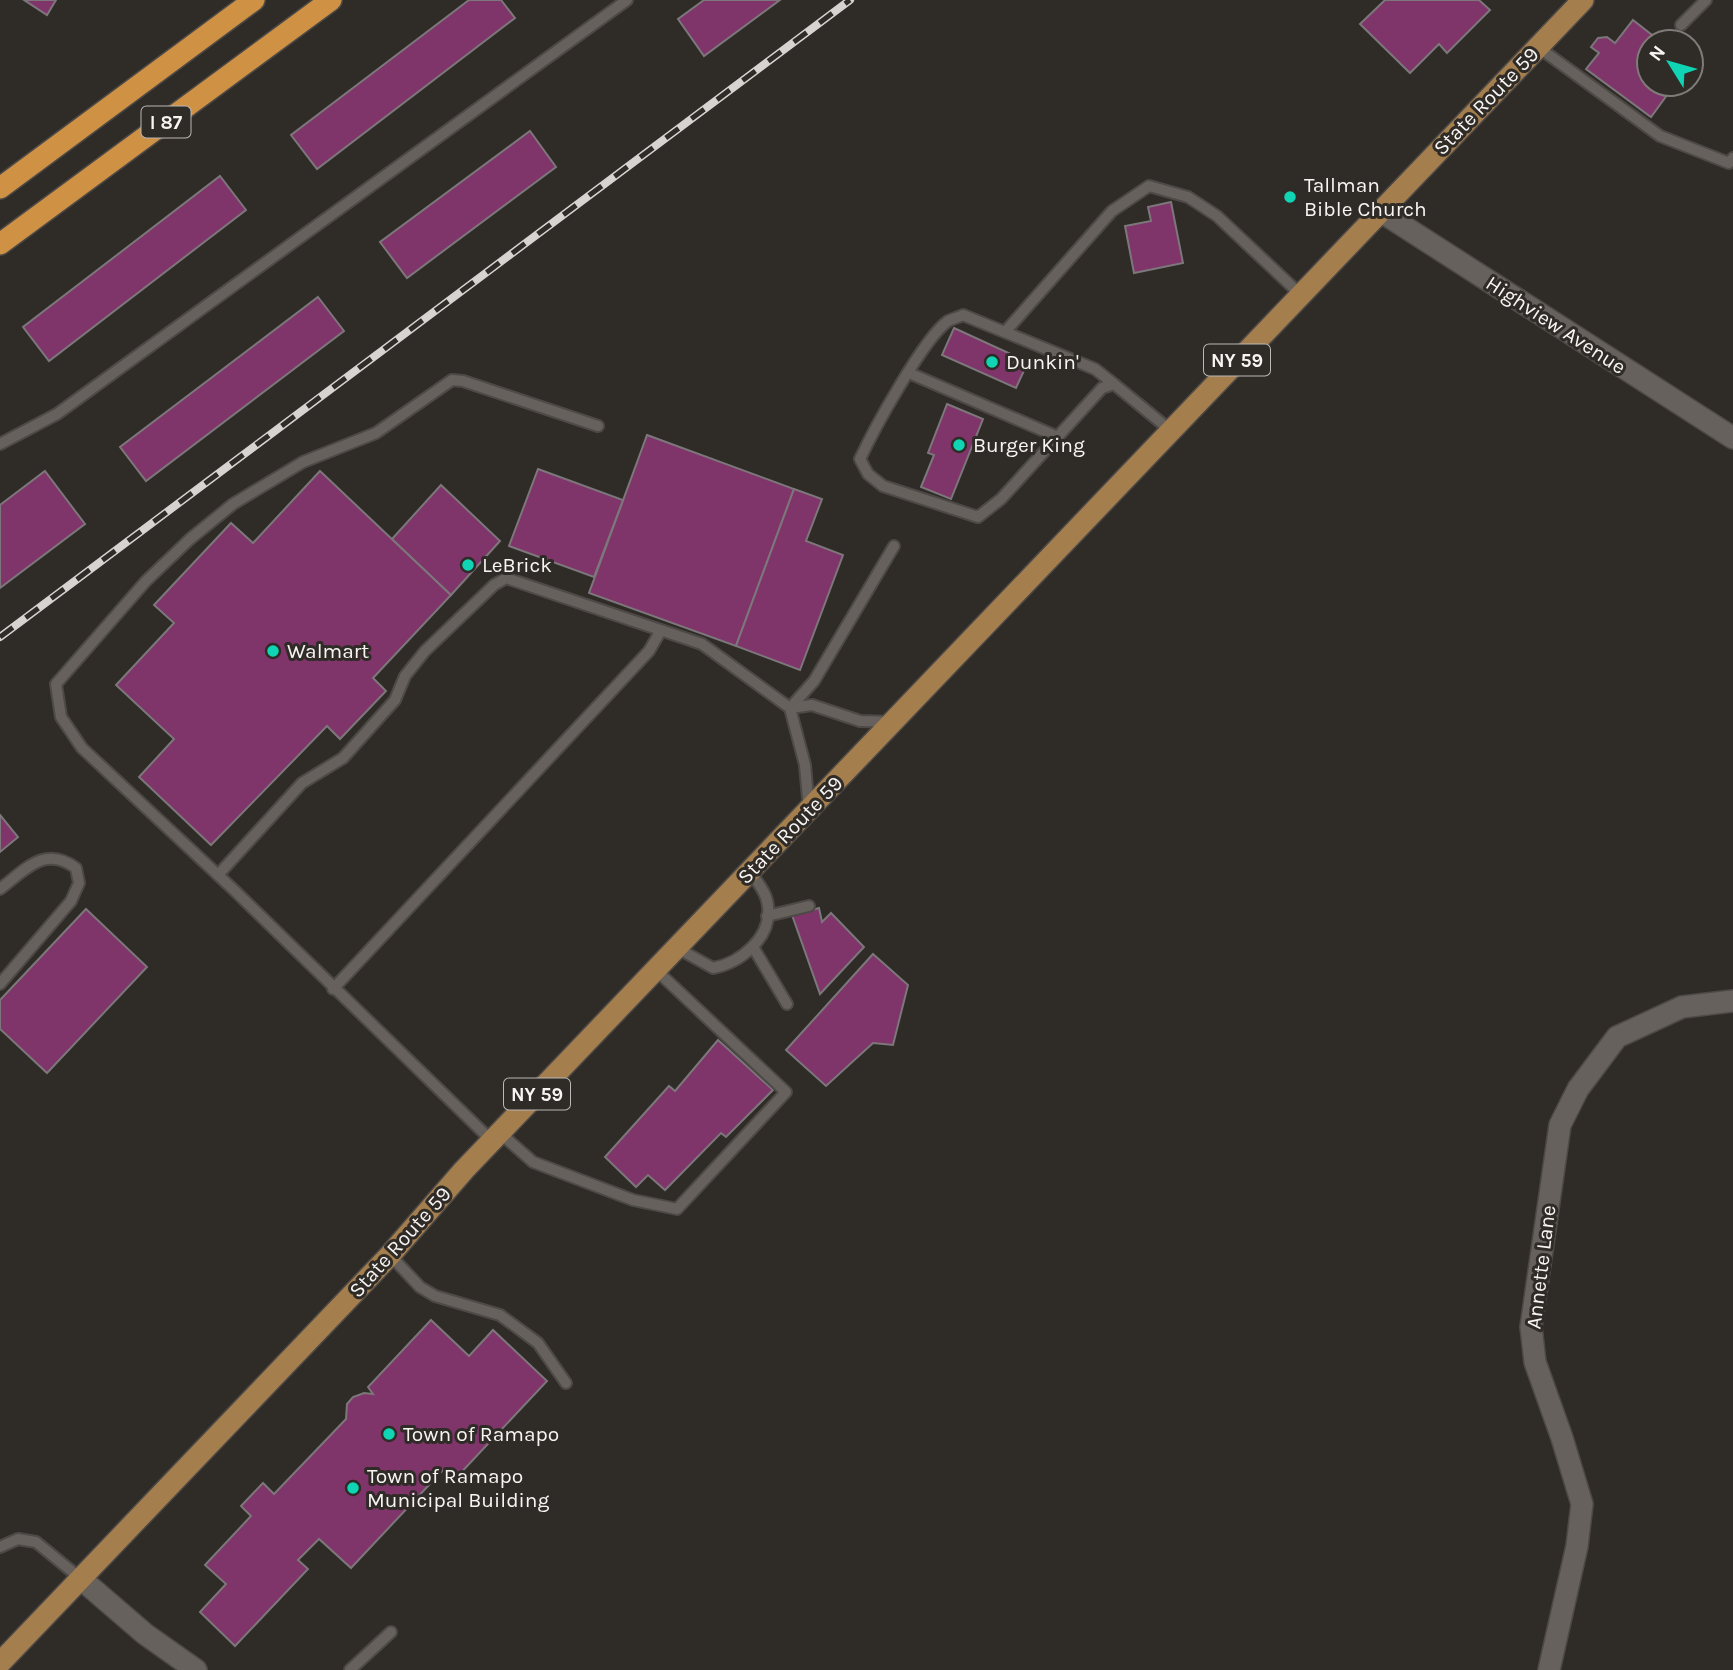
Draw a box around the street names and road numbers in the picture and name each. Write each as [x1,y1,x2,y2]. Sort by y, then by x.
street label: State Route 59 [1429,42,1543,160]
road number: I 87 [142,106,190,138]
street label: Highview Avenue [1482,271,1630,379]
road number: NY 59 [1204,344,1270,376]
street label: State Route 59 [733,771,847,889]
road number: NY 59 [504,1078,570,1110]
street label: State Route 59 [344,1182,456,1302]
street label: Annette Lane [1521,1204,1561,1330]

